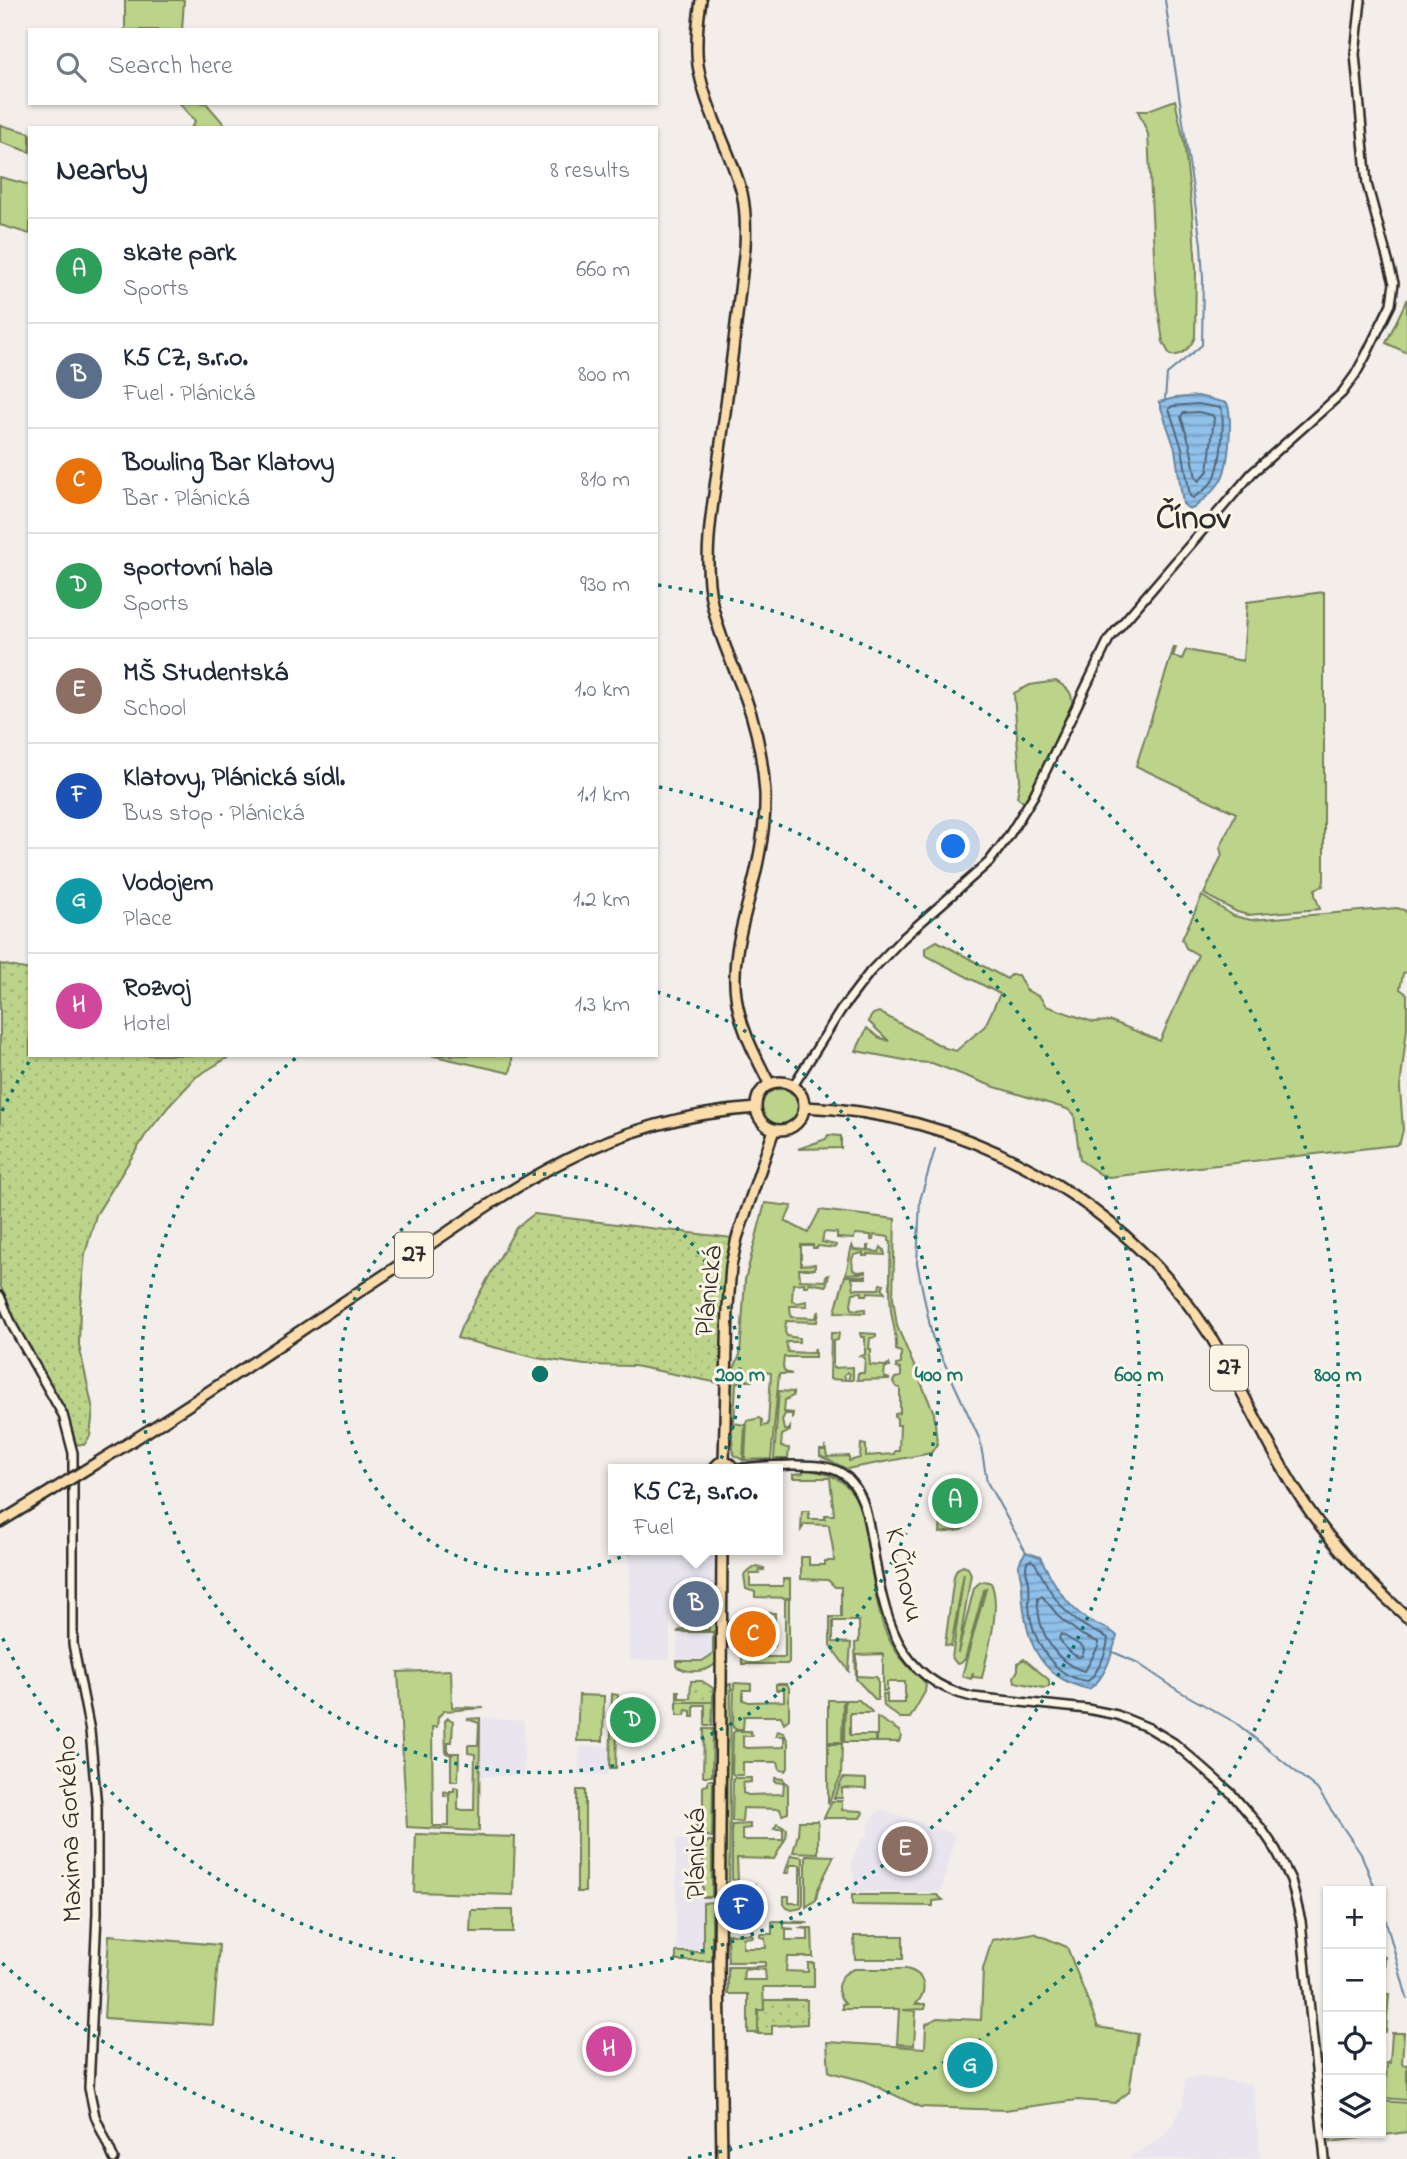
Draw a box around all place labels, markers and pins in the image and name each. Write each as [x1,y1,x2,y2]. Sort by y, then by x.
centre of rings [528,1362,552,1386]
pin: A [932,1475,978,1527]
pin: B [673,1578,719,1630]
pin: C [730,1608,776,1660]
pin: D [610,1694,656,1746]
pin: E [882,1823,928,1875]
pin: F [718,1881,764,1933]
pin: H [586,2023,632,2075]
pin: G [947,2039,993,2091]

